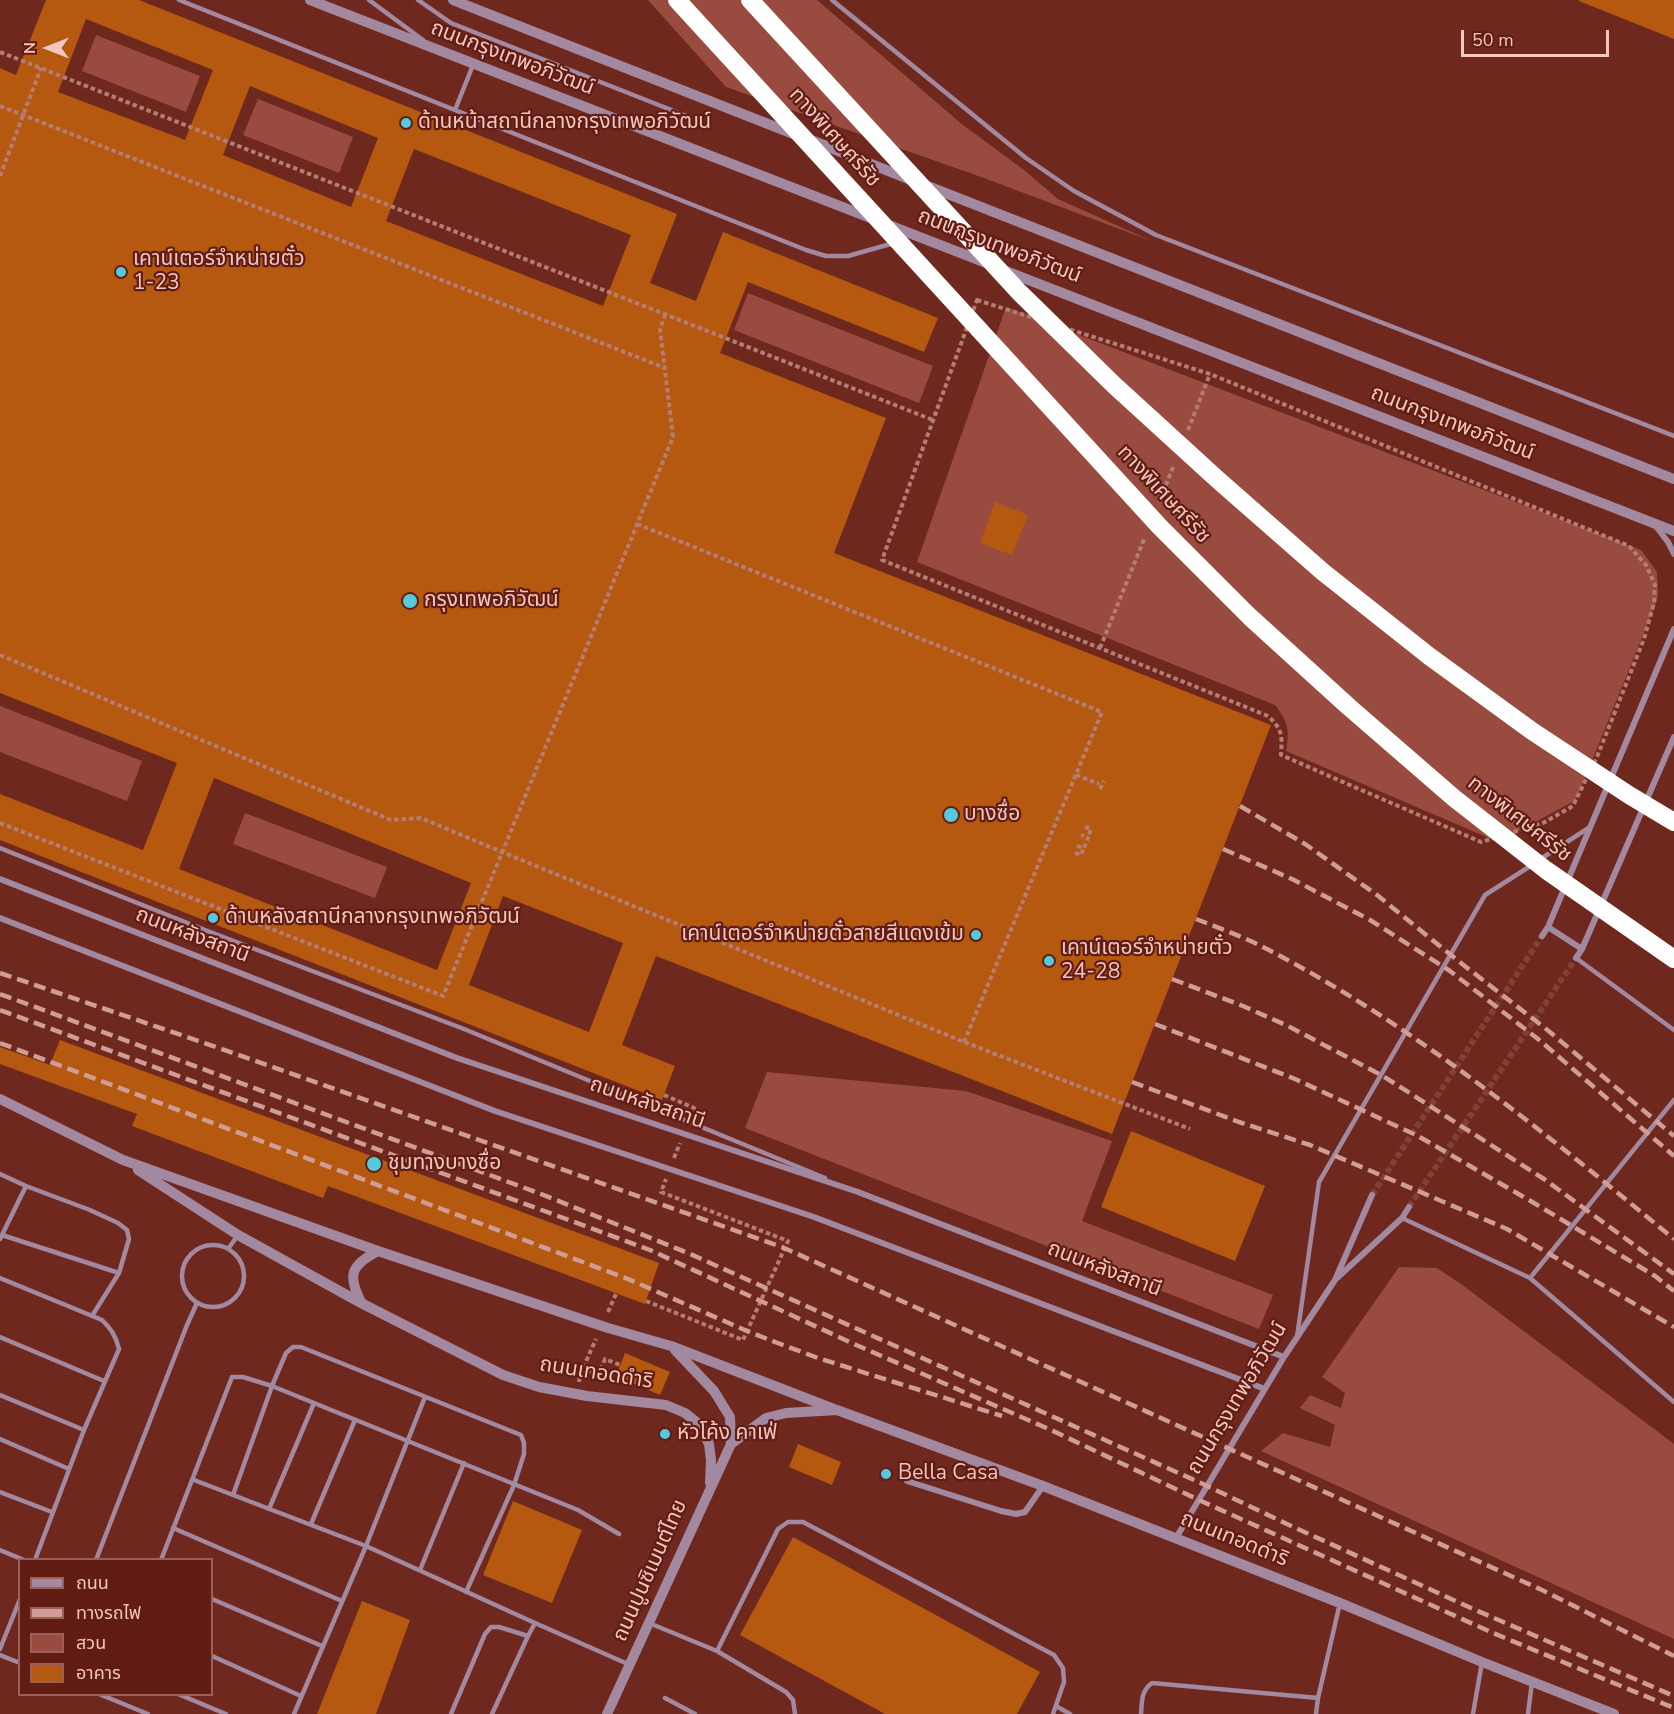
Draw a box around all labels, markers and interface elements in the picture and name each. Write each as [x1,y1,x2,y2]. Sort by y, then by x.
street label: ถนนกรุงเทพอภิวัฒน์ [427,16,597,102]
north arrow [18,18,78,78]
scale bar [1464,18,1612,56]
text: 50 m [1472,28,1514,52]
text: N [19,42,41,54]
street label: ทางพิเศษศรีรัช [783,83,885,193]
place label: ด้านหน้าสถานีกลางกรุงเทพอภิวัฒน์ [418,110,711,136]
marker: ด้านหน้าสถานีกลางกรุงเทพอภิวัฒน์ [399,116,413,130]
street label: ถนนกรุงเทพอภิวัฒน์ [914,204,1084,290]
place label: เคาน์เตอร์จำหน่ายตั๋ว 1-23 [133,247,305,297]
marker: เคาน์เตอร์จำหน่ายตั๋ว 1-23 [114,265,128,279]
street label: ถนนกรุงเทพอภิวัฒน์ [1367,381,1537,467]
street label: ทางพิเศษศรีรัช [1111,441,1215,549]
place label: กรุงเทพอภิวัฒน์ [424,588,559,614]
marker: กรุงเทพอภิวัฒน์ [401,592,419,610]
street label: ทางพิเศษศรีรัช [1462,772,1576,868]
place label: บางซื่อ [964,802,1020,828]
marker: บางซื่อ [942,806,960,824]
street label: ถนนหลังสถานี [131,903,253,969]
place label: ด้านหลังสถานีกลางกรุงเทพอภิวัฒน์ [225,905,520,931]
marker: ด้านหลังสถานีกลางกรุงเทพอภิวัฒน์ [206,911,220,925]
place label: เคาน์เตอร์จำหน่ายตั๋วสายสีแดงเข้ม [681,922,964,948]
marker: เคาน์เตอร์จำหน่ายตั๋วสายสีแดงเข้ม [969,928,983,942]
place label: เคาน์เตอร์จำหน่ายตั๋ว 24-28 [1061,936,1233,986]
marker: เคาน์เตอร์จำหน่ายตั๋ว 24-28 [1042,954,1056,968]
street label: ถนนหลังสถานี [586,1073,708,1135]
place label: ชุมทางบางซื่อ [388,1151,501,1177]
marker: ชุมทางบางซื่อ [365,1155,383,1173]
street label: ถนนหลังสถานี [1043,1237,1165,1303]
street label: ถนนกรุงเทพอภิวัฒน์ [1183,1318,1293,1480]
street label: ถนนเทอดดำริ [538,1353,654,1395]
place label: หัวโค้ง คาเฟ่ [677,1421,777,1447]
marker: หัวโค้ง คาเฟ่ [658,1427,672,1441]
place label: Bella Casa [898,1461,998,1487]
marker: Bella Casa [879,1467,893,1481]
street label: ถนนปูนซิเมนต์ไทย [608,1496,694,1646]
street label: ถนนเทอดดำริ [1176,1507,1292,1573]
legend [18,1558,213,1696]
text: ถนน [76,1571,109,1595]
text: ทางรถไฟ [76,1601,141,1625]
text: สวน [76,1631,106,1655]
text: อาคาร [76,1661,121,1685]

